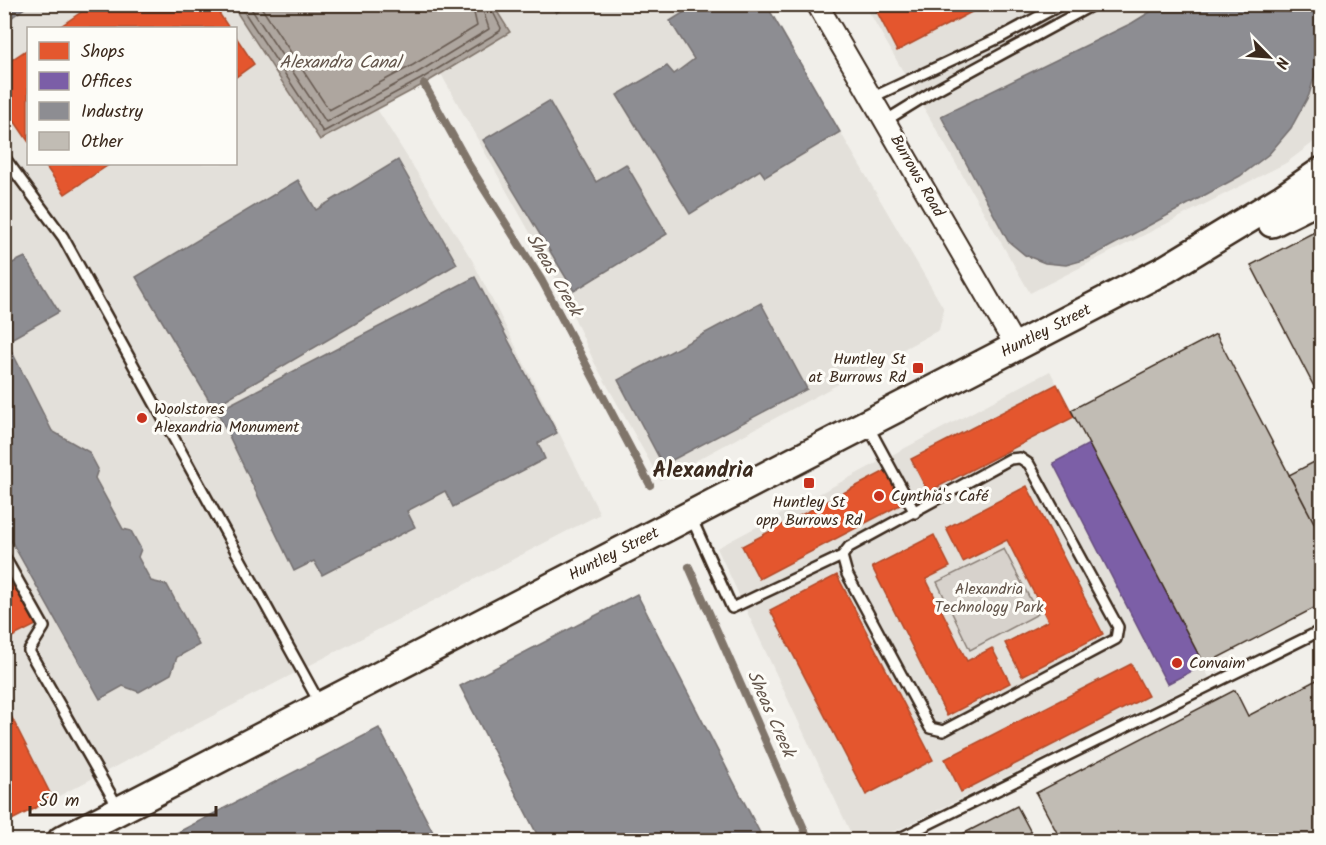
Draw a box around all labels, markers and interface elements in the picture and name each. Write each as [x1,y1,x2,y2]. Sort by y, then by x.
legend [27,27,237,165]
north arrow [1239,27,1299,87]
text: Shops [81,38,125,67]
water label: Alexandra Canal [279,49,404,78]
text: N [1268,53,1295,73]
text: Offices [81,68,132,97]
text: Industry [81,98,143,127]
text: Other [81,128,124,157]
street label: Burrows Road [883,130,951,223]
water label: Sheas Creek [517,228,590,324]
street label: Huntley Street [996,297,1096,365]
place label: Huntley St at Burrows Rd [809,347,907,390]
marker: Huntley St at Burrows Rd [911,361,925,375]
place label: Woolstores Alexandria Monument [154,397,300,440]
marker: Woolstores Alexandria Monument [135,411,149,425]
district label: Alexandria [652,454,754,489]
marker: Huntley St opp Burrows Rd [802,476,816,490]
place label: Cynthia's Café [891,484,989,509]
marker: Cynthia's Café [872,489,886,503]
place label: Huntley St opp Burrows Rd [756,490,863,533]
street label: Huntley Street [564,520,664,588]
park label: Alexandria Technology Park [935,577,1044,620]
place label: Convaim [1189,651,1245,676]
marker: Convaim [1170,656,1184,670]
water label: Sheas Creek [738,666,803,764]
scale bar [30,779,216,817]
text: 50 m [39,787,79,816]

